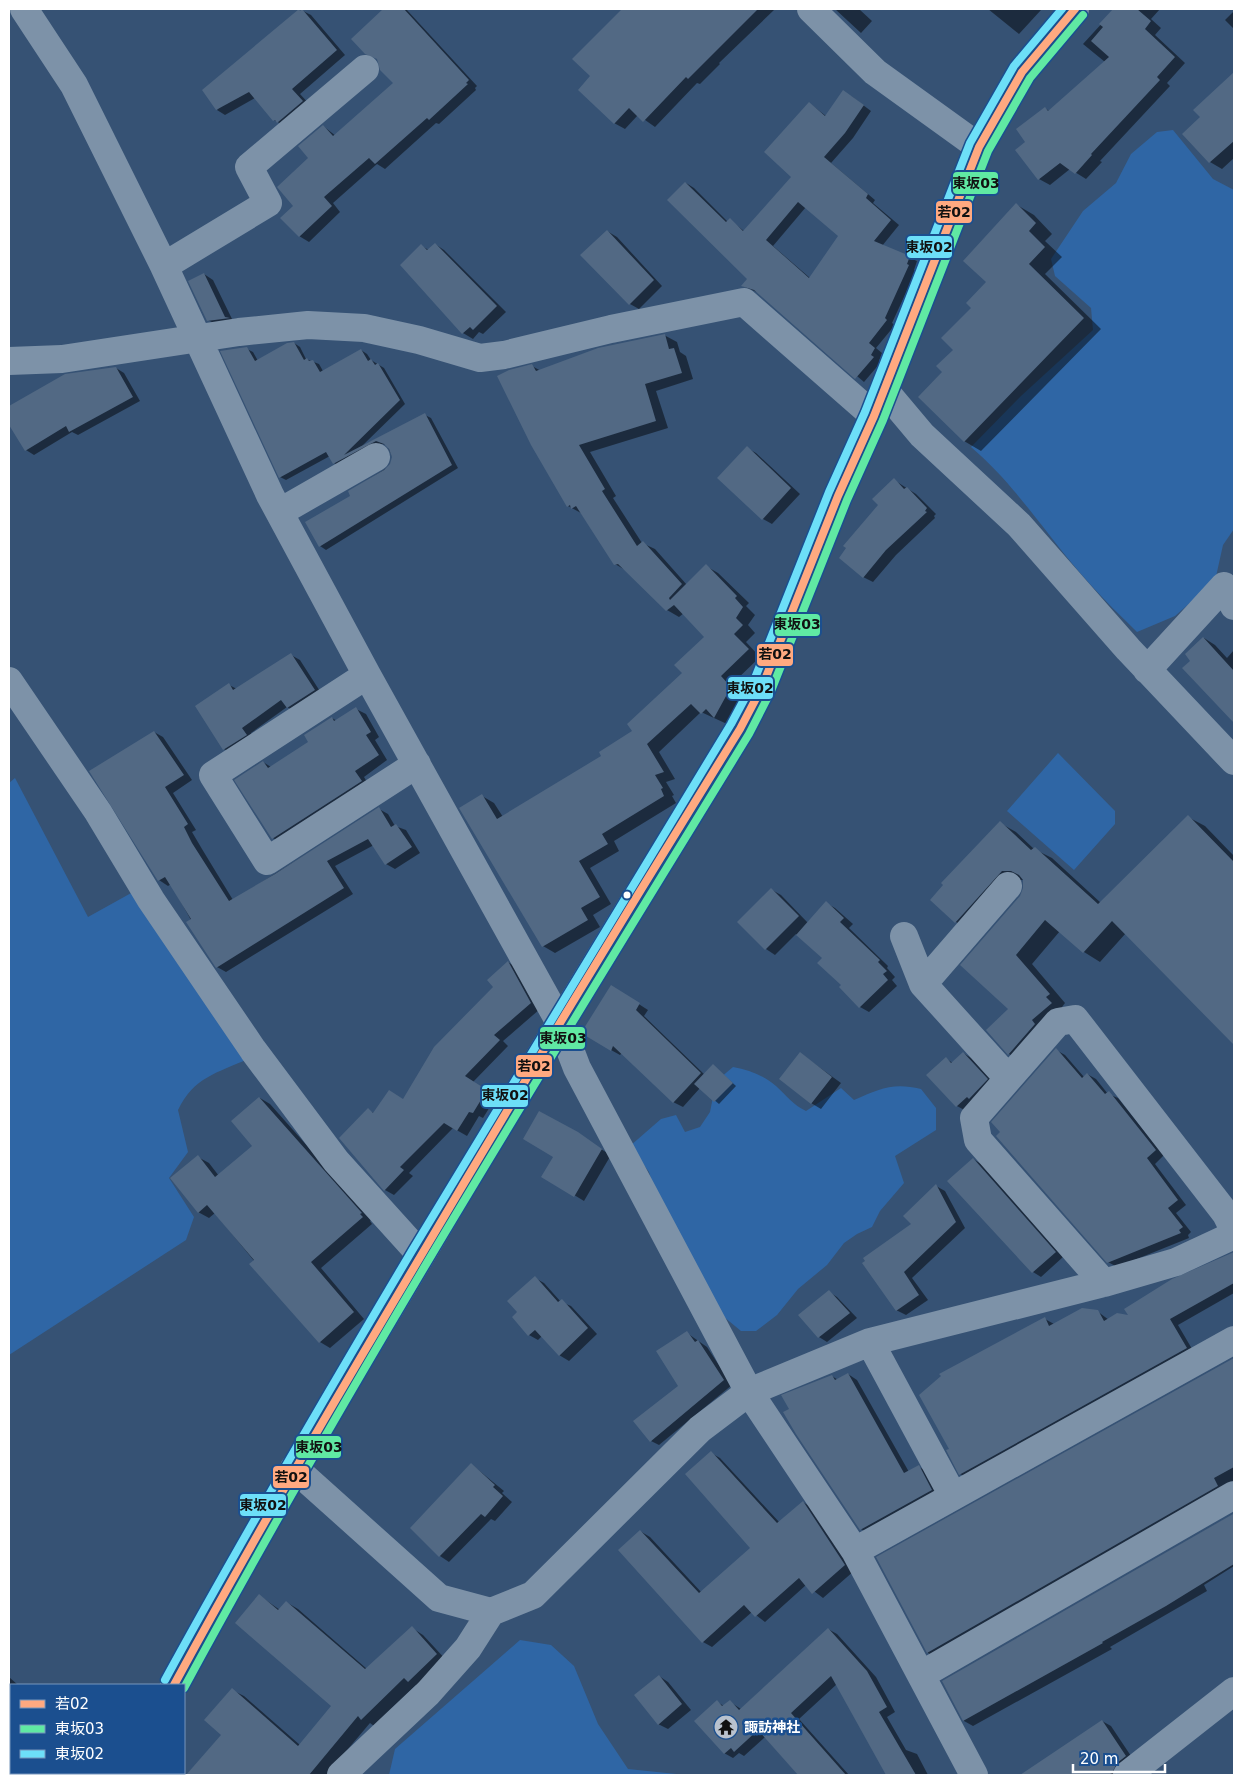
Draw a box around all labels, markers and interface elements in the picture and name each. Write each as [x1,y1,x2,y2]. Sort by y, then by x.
line badge: 東坂03 [952,171,999,195]
text: 東坂03 [952,175,1000,191]
line badge: 若02 [935,200,973,224]
text: 若02 [937,204,971,220]
line badge: 東坂02 [906,235,953,259]
text: 東坂02 [905,239,953,255]
line badge: 東坂03 [774,613,821,637]
text: 東坂03 [773,616,821,632]
line badge: 若02 [756,643,794,667]
text: 若02 [758,646,792,662]
line badge: 東坂02 [727,676,774,700]
text: 東坂02 [726,680,774,696]
unlabelled marker [622,890,632,900]
line badge: 東坂03 [539,1026,586,1050]
text: 東坂03 [539,1030,587,1046]
line badge: 若02 [515,1054,553,1078]
text: 若02 [517,1058,551,1074]
line badge: 東坂02 [481,1084,529,1108]
text: 東坂02 [481,1087,529,1103]
line badge: 東坂03 [295,1435,342,1459]
text: 東坂03 [295,1439,343,1455]
line badge: 若02 [272,1465,310,1489]
text: 若02 [274,1469,308,1485]
line badge: 東坂02 [239,1493,287,1517]
text: 東坂02 [239,1497,287,1513]
legend [10,1684,185,1774]
text: 若02 [55,1695,89,1713]
temple icon: 諏訪神社 [713,1714,739,1740]
place label: 諏訪神社 [744,1719,800,1735]
text: 東坂03 [55,1720,104,1738]
scale bar [1073,1742,1166,1774]
text: 東坂02 [55,1745,104,1763]
text: 20 m [1080,1750,1118,1768]

